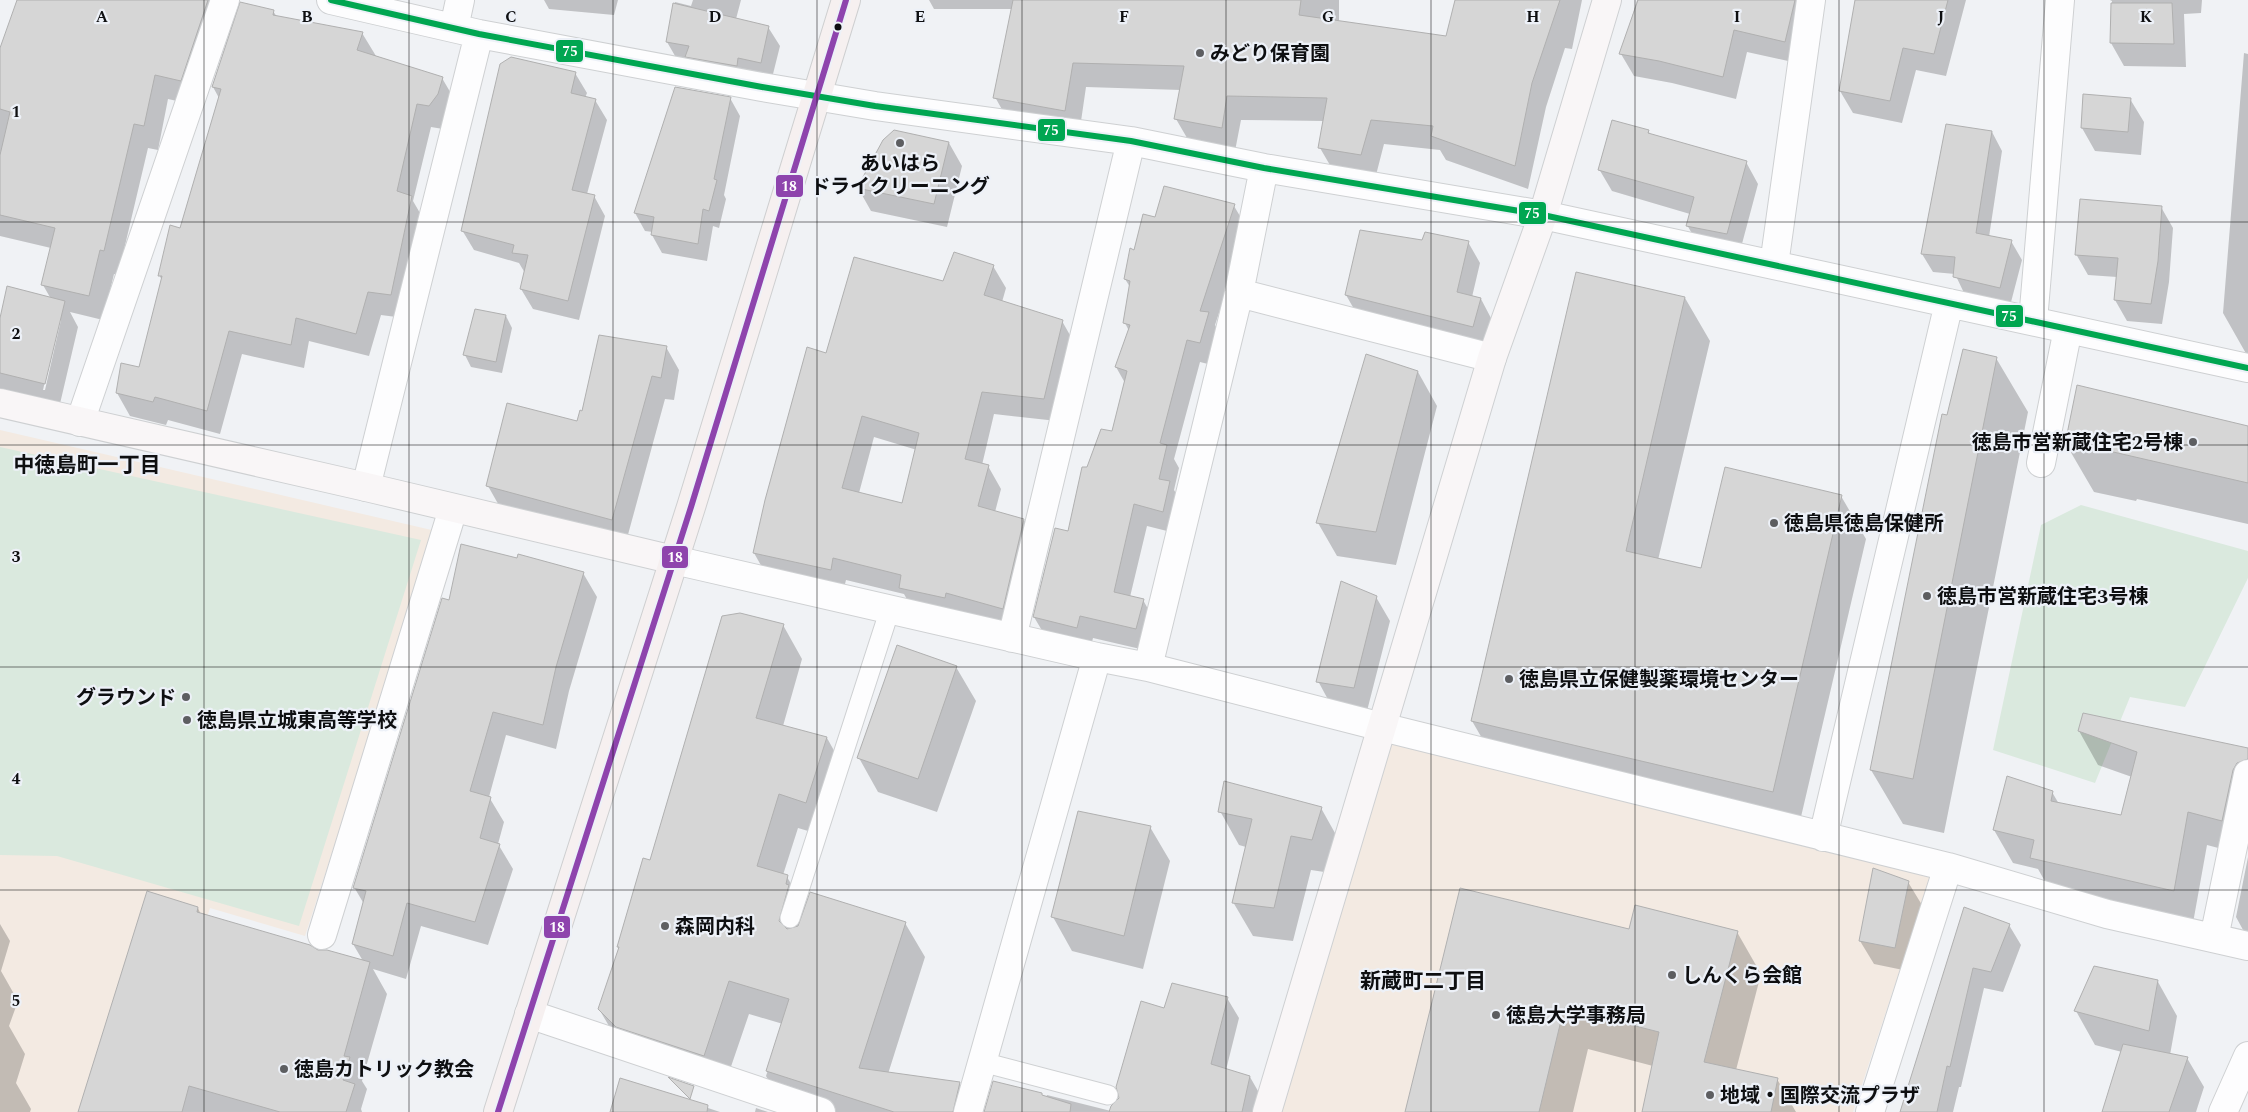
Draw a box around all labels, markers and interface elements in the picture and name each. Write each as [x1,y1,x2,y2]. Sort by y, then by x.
text: A [96,5,109,29]
text: B [301,5,313,29]
text: C [505,5,517,29]
text: D [709,5,722,29]
text: E [915,5,925,29]
text: F [1119,5,1129,29]
text: G [1322,5,1334,29]
text: H [1526,5,1540,29]
text: I [1734,5,1740,29]
text: J [1938,5,1945,29]
text: K [2140,5,2153,29]
unlabelled marker [833,22,843,32]
line badge: 75 [555,39,584,63]
place label: みどり保育園 [1210,39,1330,69]
text: 75 [562,41,578,62]
marker: みどり保育園 [1194,47,1206,59]
text: 1 [12,100,20,124]
line badge: 75 [1037,118,1066,142]
text: 75 [1043,120,1059,141]
marker: あいはら ドライクリーニング [894,137,906,149]
place label: あいはら ドライクリーニング [810,149,990,202]
line badge: 18 [775,174,804,198]
text: 18 [781,176,797,197]
line badge: 75 [1518,201,1547,225]
text: 75 [1524,203,1540,224]
line badge: 75 [1995,304,2024,328]
text: 75 [2001,306,2017,327]
text: 2 [12,322,21,346]
place label: 徳島市営新蔵住宅2号棟 [1972,428,2183,458]
marker: 徳島市営新蔵住宅2号棟 [2187,436,2199,448]
district label: 中徳島町一丁目 [14,450,161,482]
place label: 徳島県徳島保健所 [1784,509,1944,539]
marker: 徳島県徳島保健所 [1768,517,1780,529]
text: 3 [12,545,21,569]
line badge: 18 [661,545,689,569]
text: 18 [667,547,683,568]
place label: 徳島市営新蔵住宅3号棟 [1937,582,2148,612]
marker: 徳島市営新蔵住宅3号棟 [1921,590,1933,602]
place label: 徳島県立保健製薬環境センター [1519,665,1799,695]
marker: 徳島県立保健製薬環境センター [1503,673,1515,685]
place label: グラウンド [76,683,176,713]
marker: グラウンド [180,691,192,703]
place label: 徳島県立城東高等学校 [197,706,397,736]
marker: 徳島県立城東高等学校 [181,714,193,726]
text: 4 [12,767,21,791]
place label: 森岡内科 [675,912,755,942]
line badge: 18 [543,915,571,939]
text: 18 [549,917,565,938]
marker: 森岡内科 [659,920,671,932]
place label: しんくら会館 [1682,961,1802,991]
district label: 新蔵町二丁目 [1360,966,1486,998]
marker: しんくら会館 [1666,969,1678,981]
text: 5 [12,989,20,1013]
place label: 徳島大学事務局 [1506,1001,1646,1031]
marker: 徳島大学事務局 [1490,1009,1502,1021]
place label: 徳島カトリック教会 [294,1055,474,1085]
marker: 徳島カトリック教会 [278,1063,290,1075]
place label: 地域・国際交流プラザ [1720,1081,1920,1111]
marker: 地域・国際交流プラザ [1704,1089,1716,1101]

